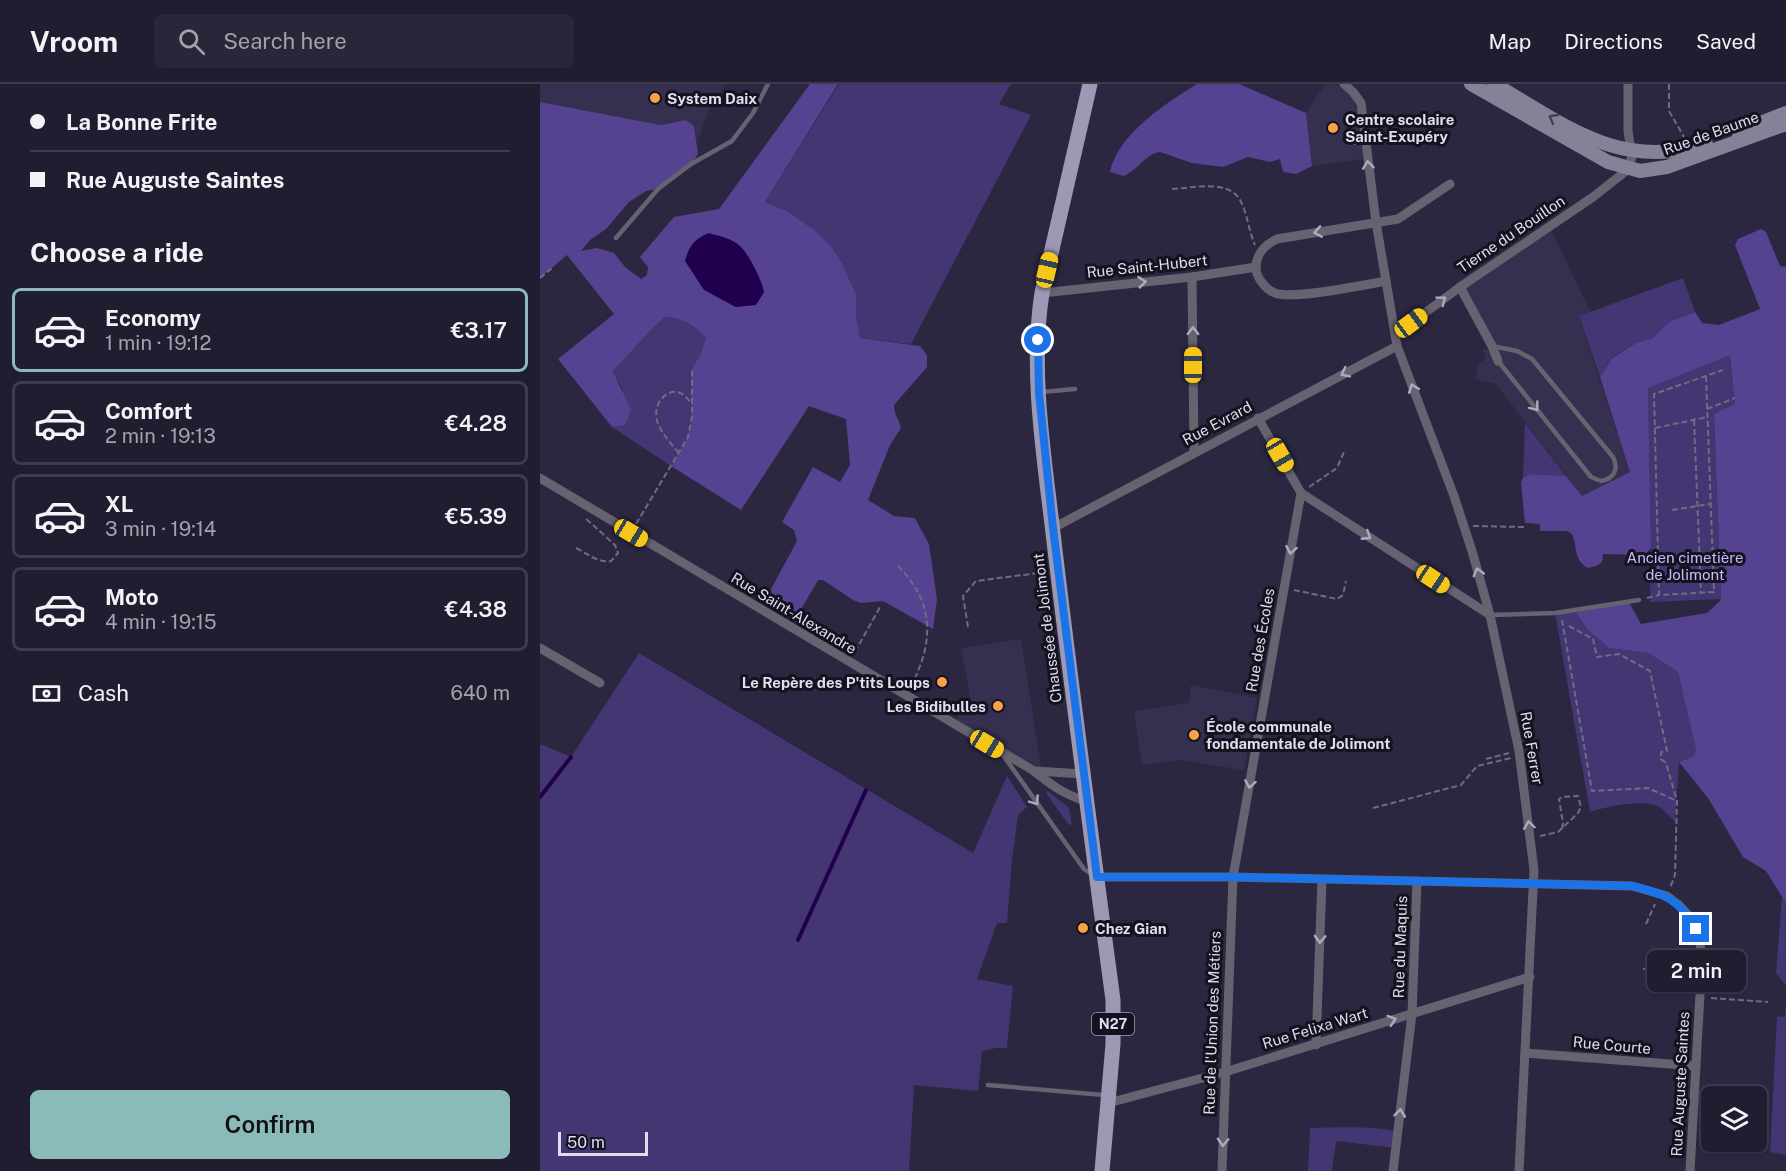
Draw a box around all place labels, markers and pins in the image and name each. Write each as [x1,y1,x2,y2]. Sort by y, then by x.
place label: System Daix [667,90,757,107]
marker: System Daix [648,91,662,105]
place label: Centre scolaire Saint-Exupéry [1345,111,1454,145]
marker: Centre scolaire Saint-Exupéry [1326,121,1340,135]
place label: Le Repère des P'tits Loups [742,674,930,691]
marker: Le Repère des P'tits Loups [935,675,949,689]
place label: Les Bidibulles [886,698,986,715]
marker: Les Bidibulles [991,699,1005,713]
place label: École communale fondamentale de Jolimont [1206,718,1390,752]
marker: École communale fondamentale de Jolimont [1187,728,1201,742]
place label: Chez Gian [1095,920,1167,937]
marker: Chez Gian [1076,921,1090,935]

